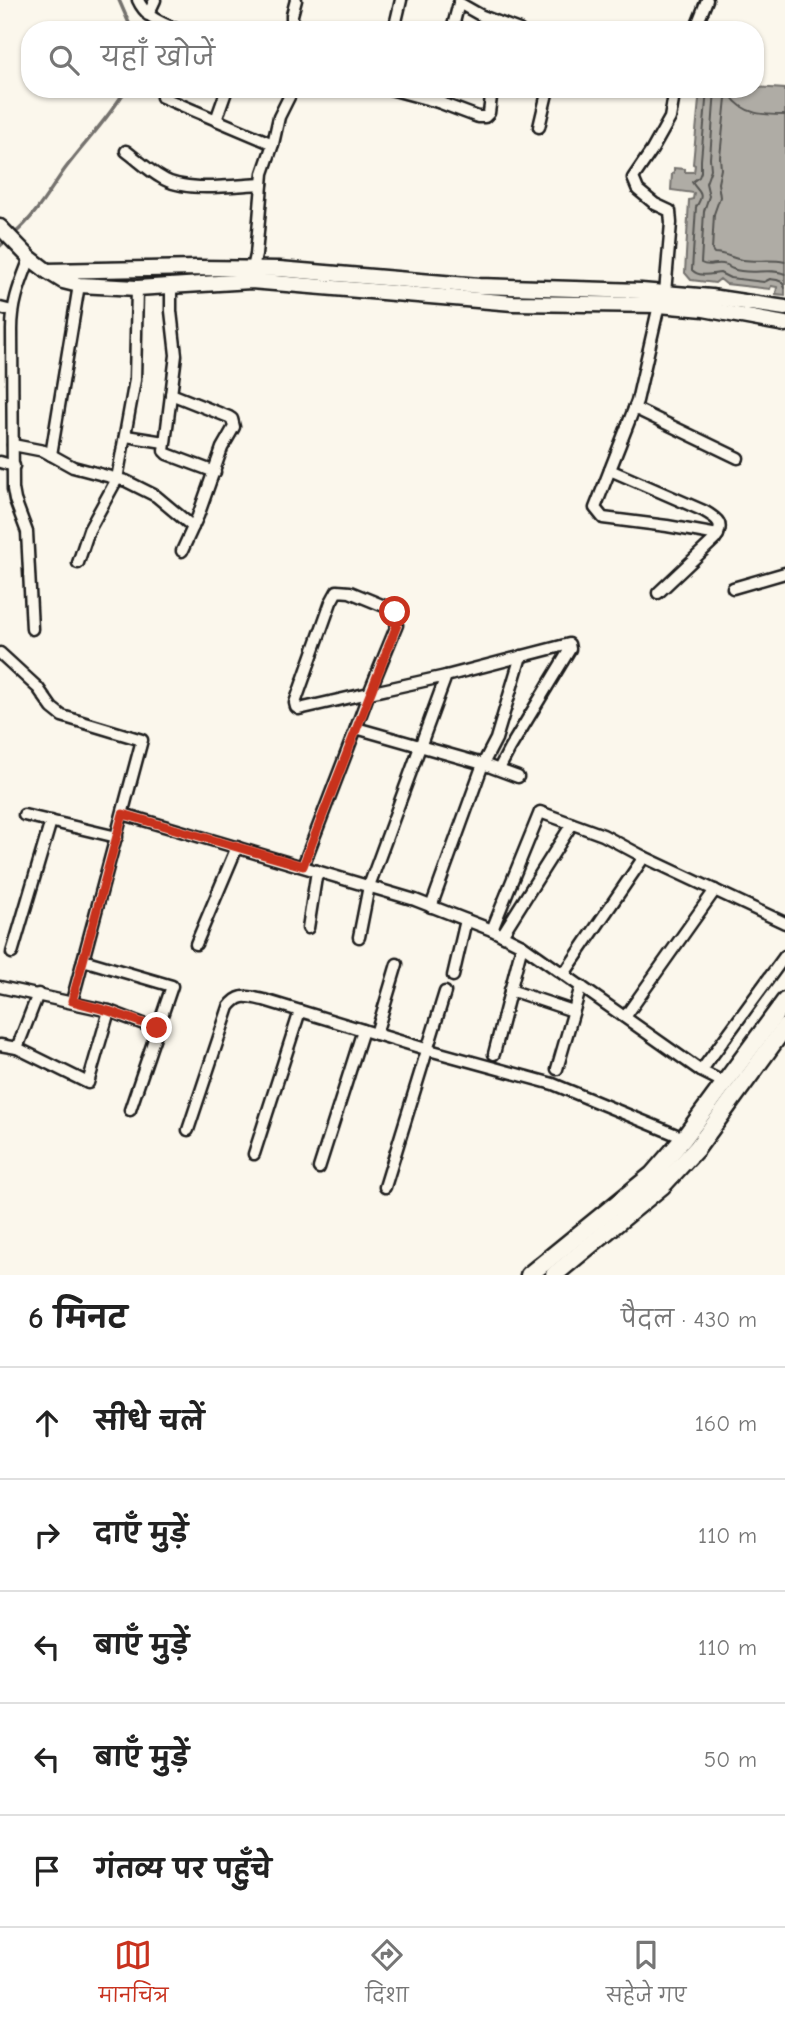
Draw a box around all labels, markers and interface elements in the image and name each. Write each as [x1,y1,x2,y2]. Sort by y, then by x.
search box [21,21,764,98]
icon: search [45,41,83,79]
text: यहाँ खोजें [101,43,215,73]
route start [379,596,410,627]
route end [141,1012,172,1043]
text: 6 मिनट [28,1301,127,1336]
text: पैदल · 430 m [621,1306,757,1333]
icon: ahead [28,1404,66,1442]
text: सीधे चलें [95,1407,204,1437]
text: 160 m [695,1410,757,1437]
icon: right [28,1516,66,1554]
text: दाएँ मुड़ें [95,1519,188,1549]
text: 110 m [698,1522,757,1549]
icon: left [28,1628,66,1666]
text: बाएँ मुड़ें [95,1631,189,1661]
text: 110 m [698,1634,757,1661]
icon: left [28,1740,66,1778]
text: बाएँ मुड़ें [95,1743,189,1773]
text: 50 m [704,1746,757,1773]
icon: arrive [28,1852,66,1890]
text: गंतव्य पर पहुँचे [95,1855,272,1885]
tab: मानचित्र [99,1936,168,2016]
tab: दिशा [366,1936,409,2016]
tab: सहेजे गए [606,1936,686,2016]

